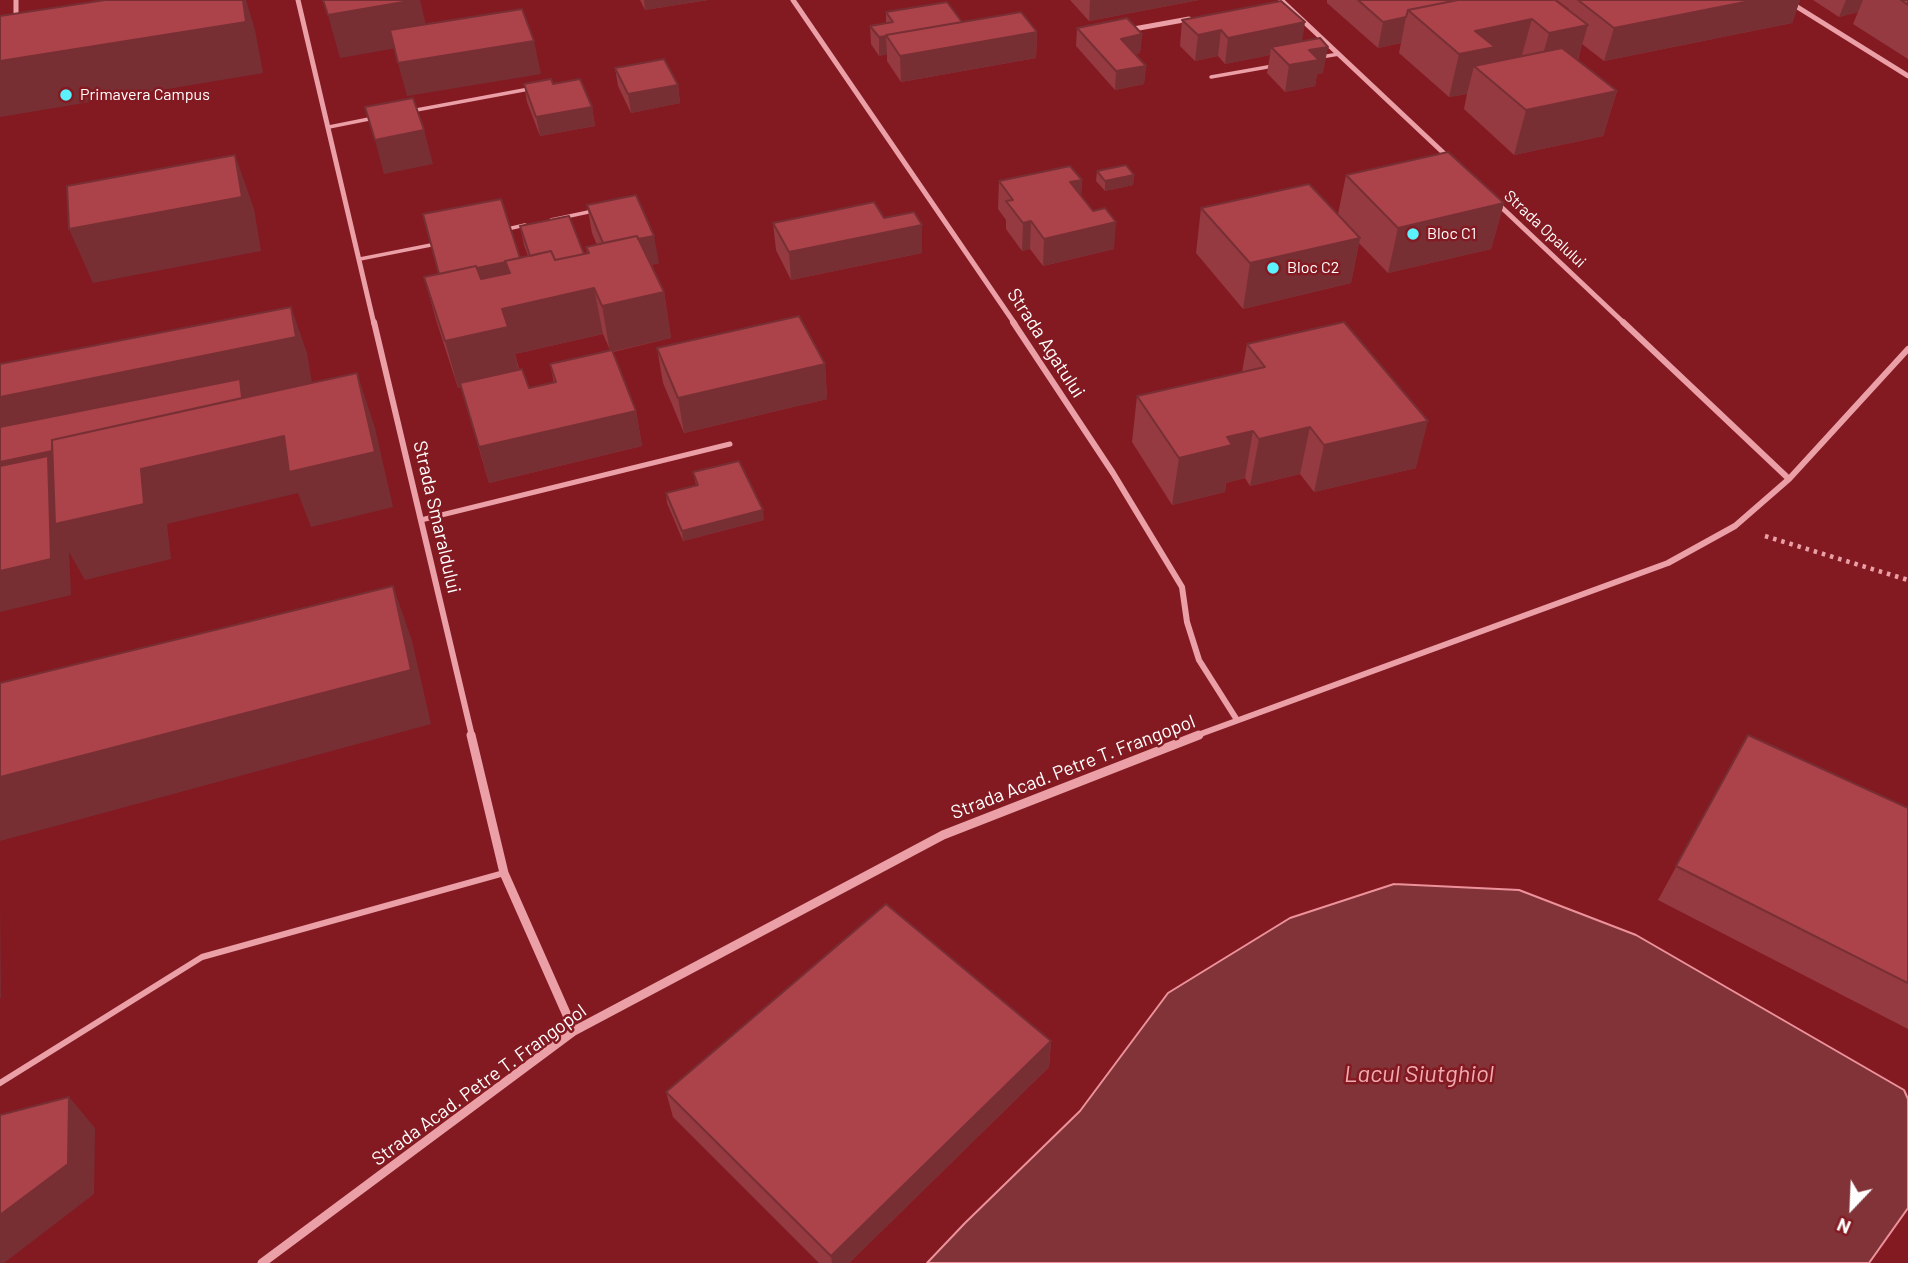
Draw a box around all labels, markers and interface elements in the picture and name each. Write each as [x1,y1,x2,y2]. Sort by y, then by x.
place label: Primavera Campus [80,85,210,105]
marker: Primavera Campus [58,87,74,103]
street label: Strada Opalului [1500,186,1590,272]
place label: Bloc C1 [1427,224,1476,244]
marker: Bloc C1 [1405,226,1421,242]
place label: Bloc C2 [1287,258,1339,278]
marker: Bloc C2 [1265,260,1281,276]
street label: Strada Agatului [1002,284,1090,402]
street label: Strada Smaraldului [408,438,466,596]
street label: Strada Acad. Petre T. Frangopol [948,710,1198,824]
street label: Strada Acad. Petre T. Frangopol [367,999,591,1171]
water label: Lacul Siutghiol [1344,1060,1494,1088]
north arrow [1817,1172,1887,1242]
text: N [1833,1214,1854,1240]

